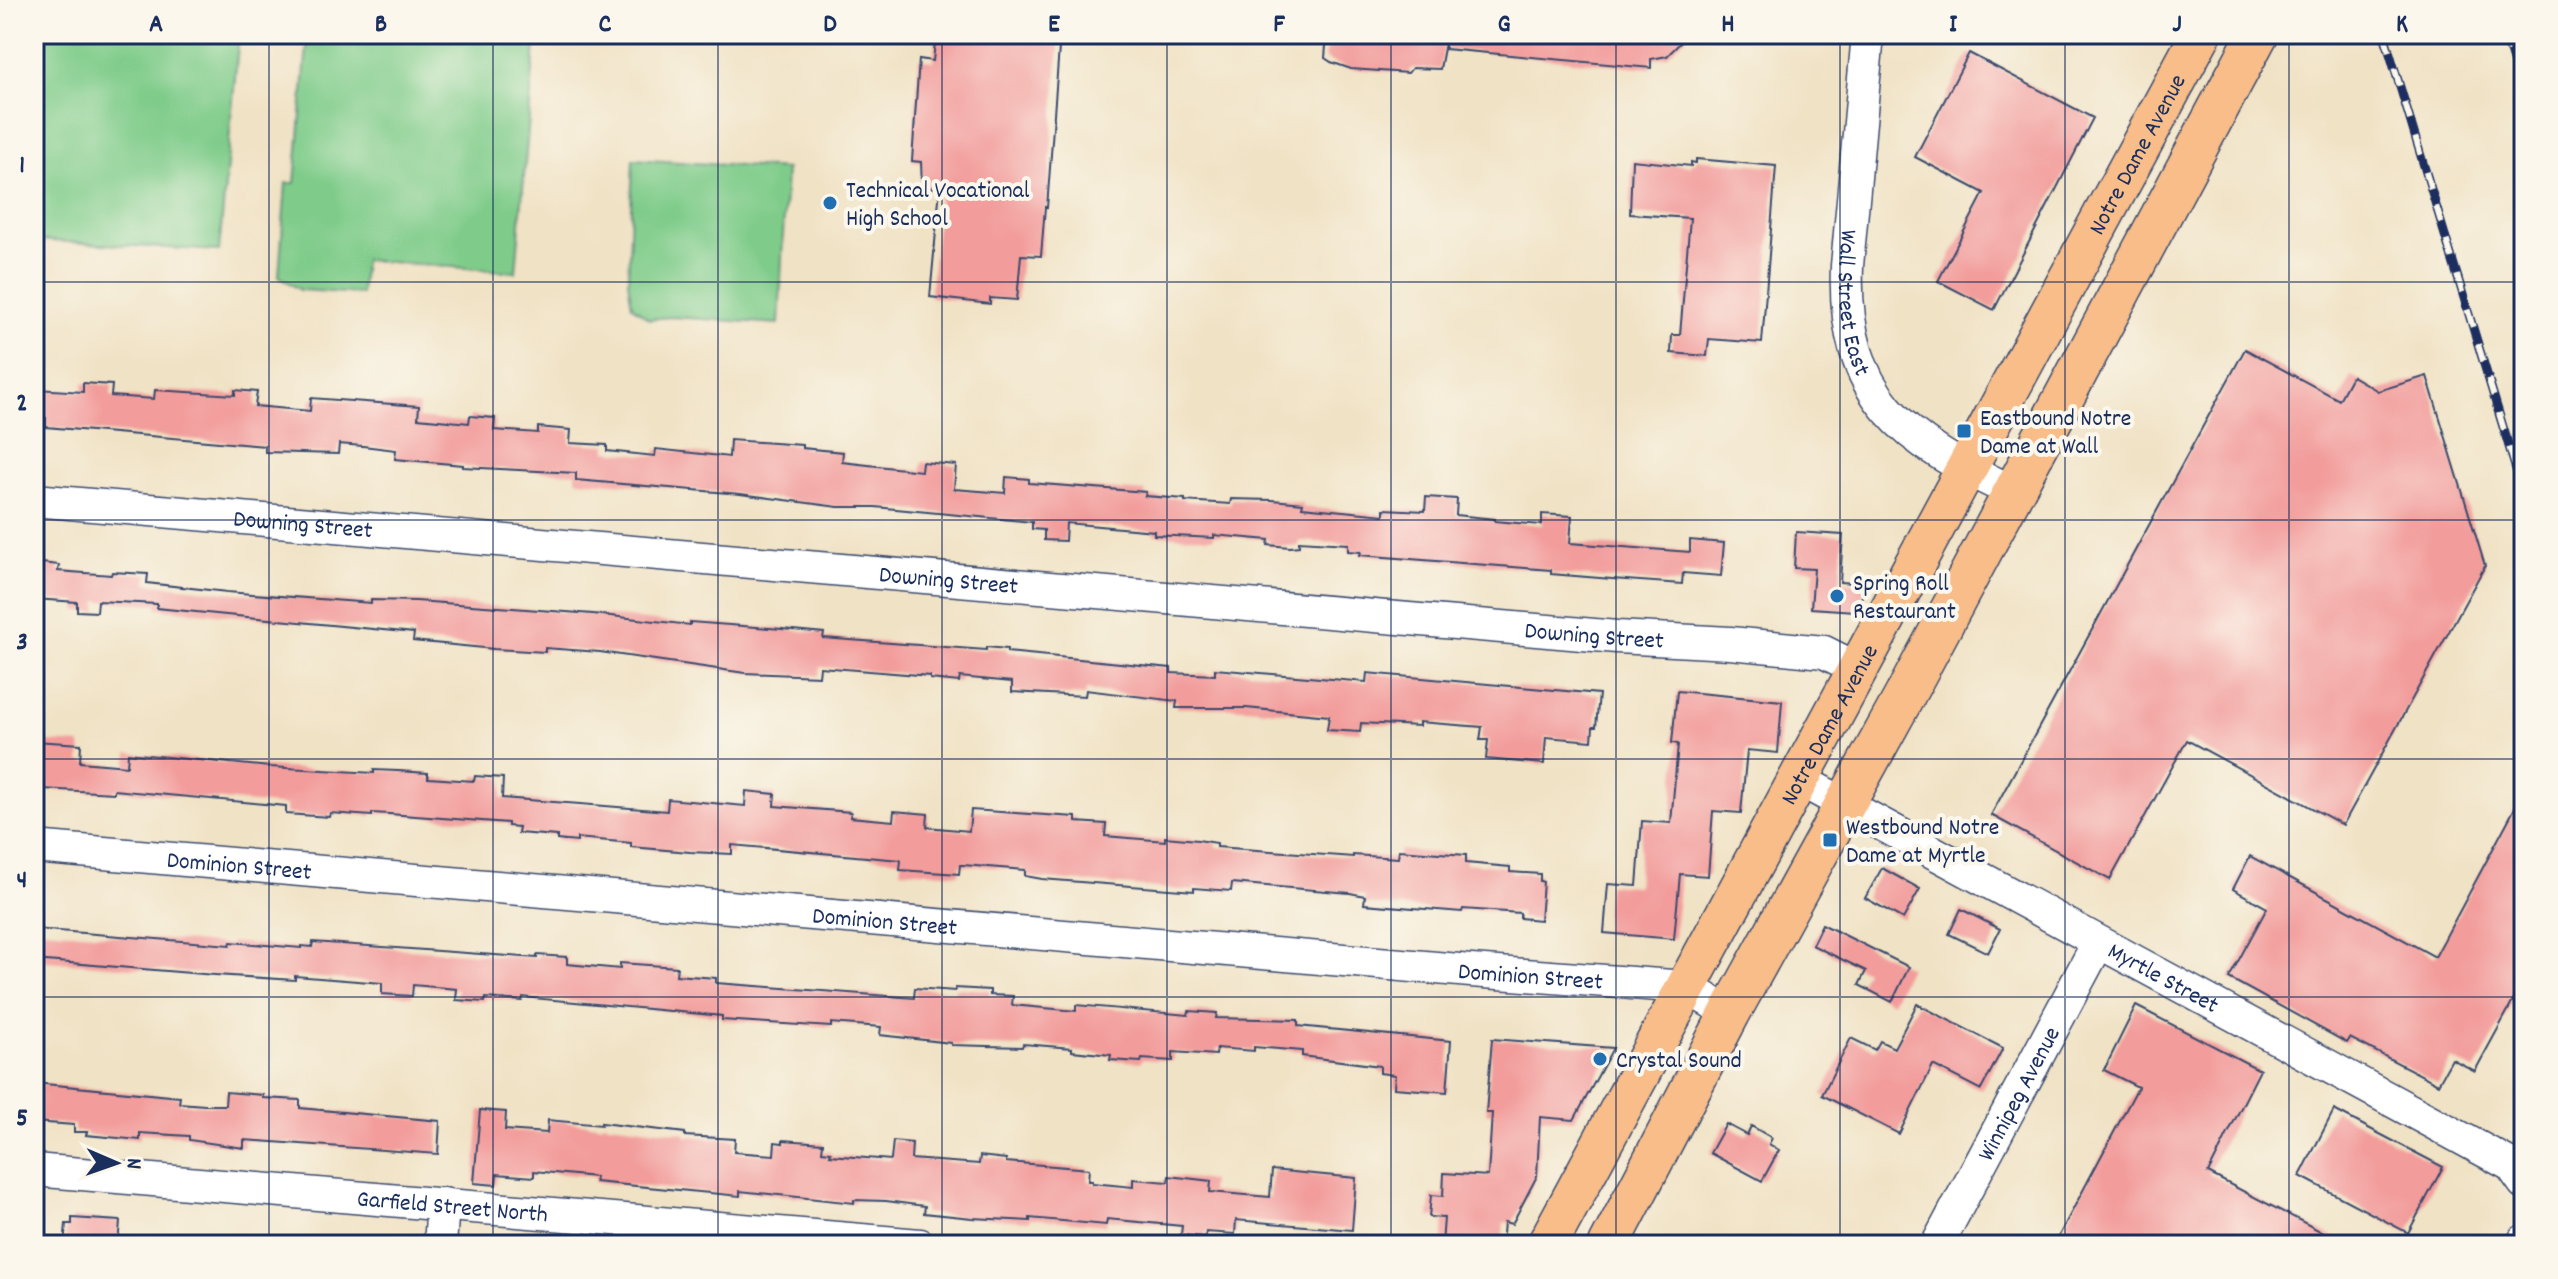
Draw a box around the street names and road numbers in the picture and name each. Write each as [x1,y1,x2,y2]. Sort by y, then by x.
street label: Notre Dame Avenue [2082,69,2196,242]
street label: Wall Street East [1827,228,1878,382]
street label: Downing Street [232,503,374,549]
street label: Downing Street [877,559,1019,605]
street label: Downing Street [1523,615,1665,659]
street label: Notre Dame Avenue [1774,639,1888,812]
street label: Dominion Street [165,845,313,891]
street label: Dominion Street [811,900,958,947]
street label: Myrtle Street [2101,936,2224,1024]
street label: Dominion Street [1456,956,1604,1001]
street label: Winnipeg Avenue [1971,1021,2070,1168]
street label: Garfield Street North [355,1183,549,1233]

